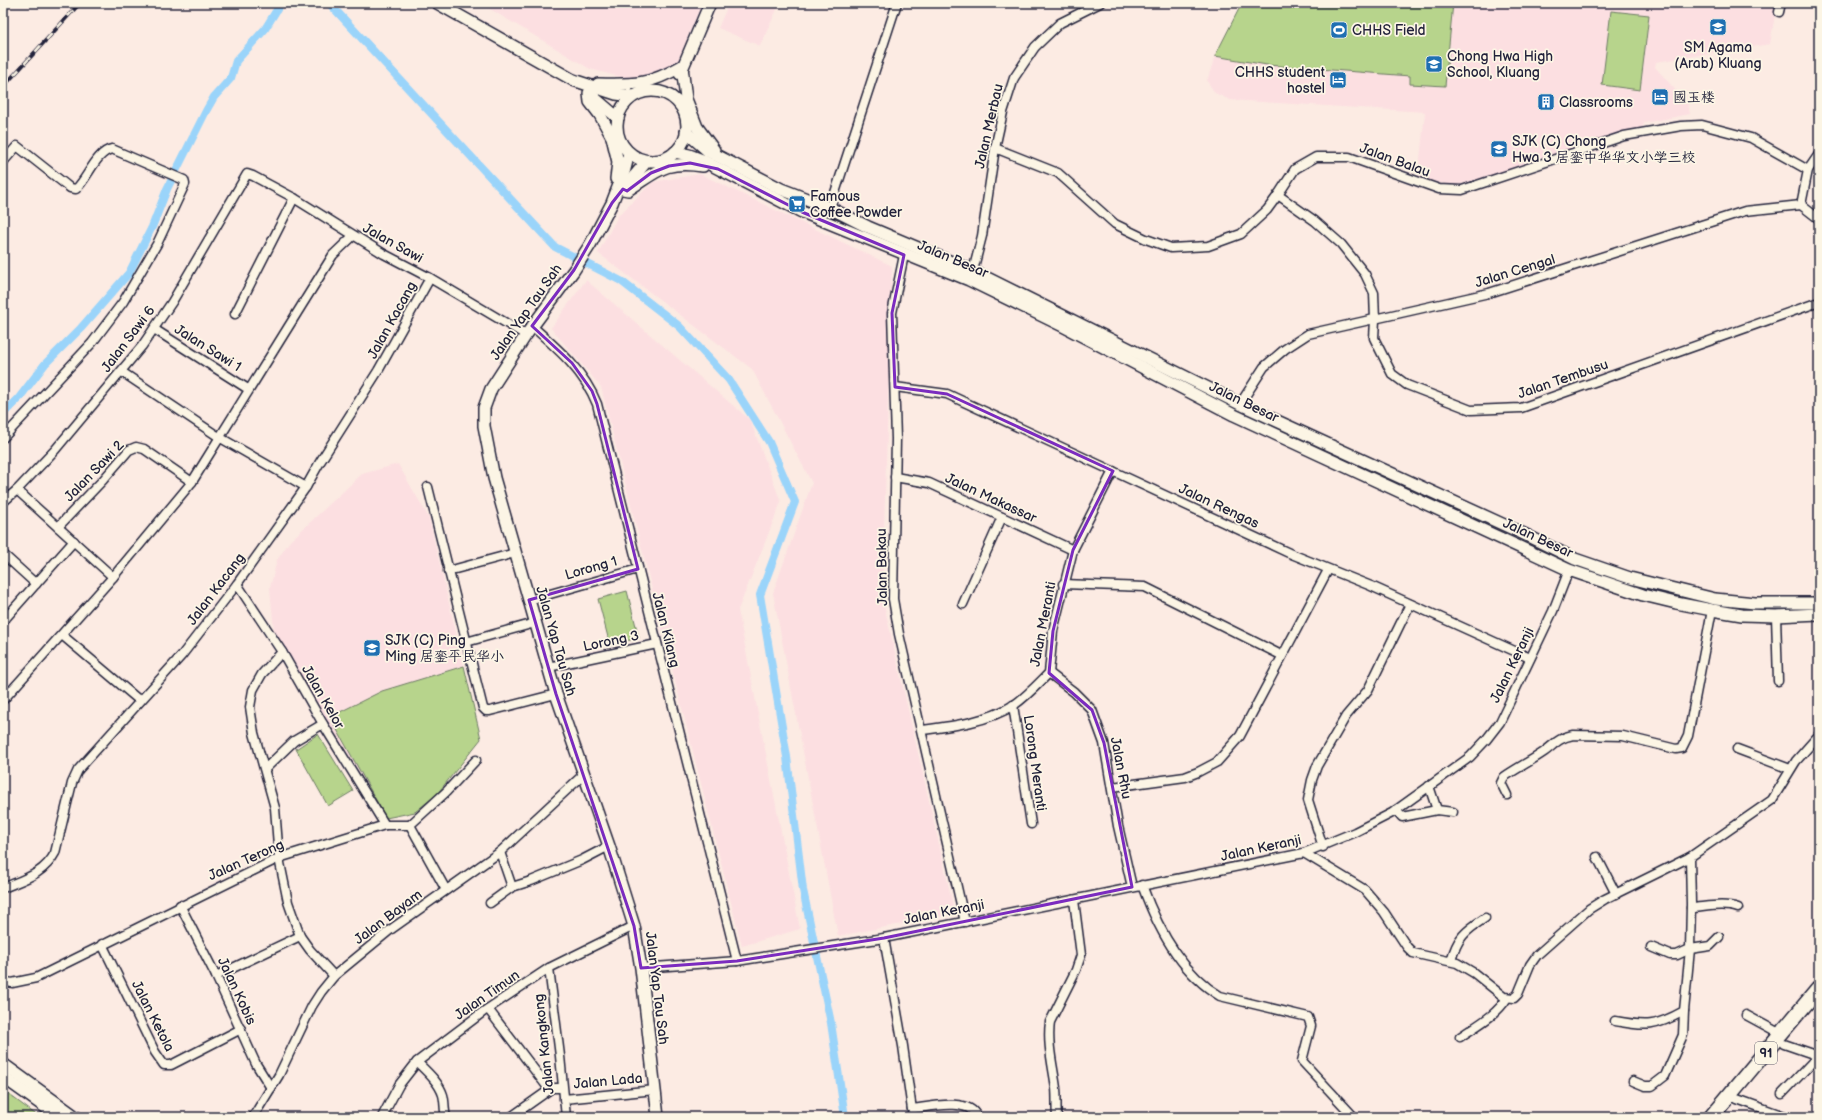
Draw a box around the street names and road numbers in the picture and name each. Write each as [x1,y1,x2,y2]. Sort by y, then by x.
street label: Jalan Merbau [971,82,1007,170]
street label: Jalan Balau [1357,139,1433,181]
street label: Jalan Sawi [360,219,426,267]
street label: Jalan Besar [915,236,992,282]
street label: Jalan Cengal [1473,251,1557,291]
street label: Jalan Yap Tau Sah [487,260,566,363]
street label: Jalan Kacang [364,278,420,362]
street label: Jalan Sawi 6 [98,302,159,376]
street label: Jalan Sawi 1 [171,321,245,375]
street label: Jalan Tembusu [1516,356,1610,402]
street label: Jalan Besar [1206,378,1282,427]
street label: Jalan Sawi 2 [61,436,128,505]
street label: Jalan Makassar [943,469,1040,527]
street label: Jalan Rengas [1176,480,1262,532]
street label: Jalan Besar [1500,514,1577,562]
street label: Jalan Bakau [873,528,891,606]
street label: Jalan Kacang [183,550,249,628]
street label: Lorong 1 [563,552,619,584]
street label: Jalan Meranti [1026,580,1060,668]
street label: Jalan Yap Tau Sah [532,584,580,698]
street label: Jalan Kilang [648,591,684,669]
street label: Jalan Keranji [1486,624,1538,706]
street label: Lorong 3 [582,627,640,655]
street label: Jalan Kelor [298,662,349,733]
street label: Lorong Meranti [1020,714,1050,812]
street label: Jalan Rhu [1107,735,1135,801]
street label: Jalan Keranji [1219,831,1303,865]
street label: Jalan Terong [205,836,287,884]
street label: Jalan Bayam [351,886,425,948]
street label: Jalan Keranji [902,896,986,928]
street label: Jalan Yap Tau Sah [642,931,672,1046]
street label: Jalan Kobis [214,955,260,1028]
street label: Jalan Timun [451,966,523,1024]
street label: Jalan Ketola [128,978,178,1054]
street label: Jalan Kangkong [530,993,558,1095]
road number: 91 [1755,1042,1777,1064]
street label: Jalan Lada [573,1070,643,1092]

